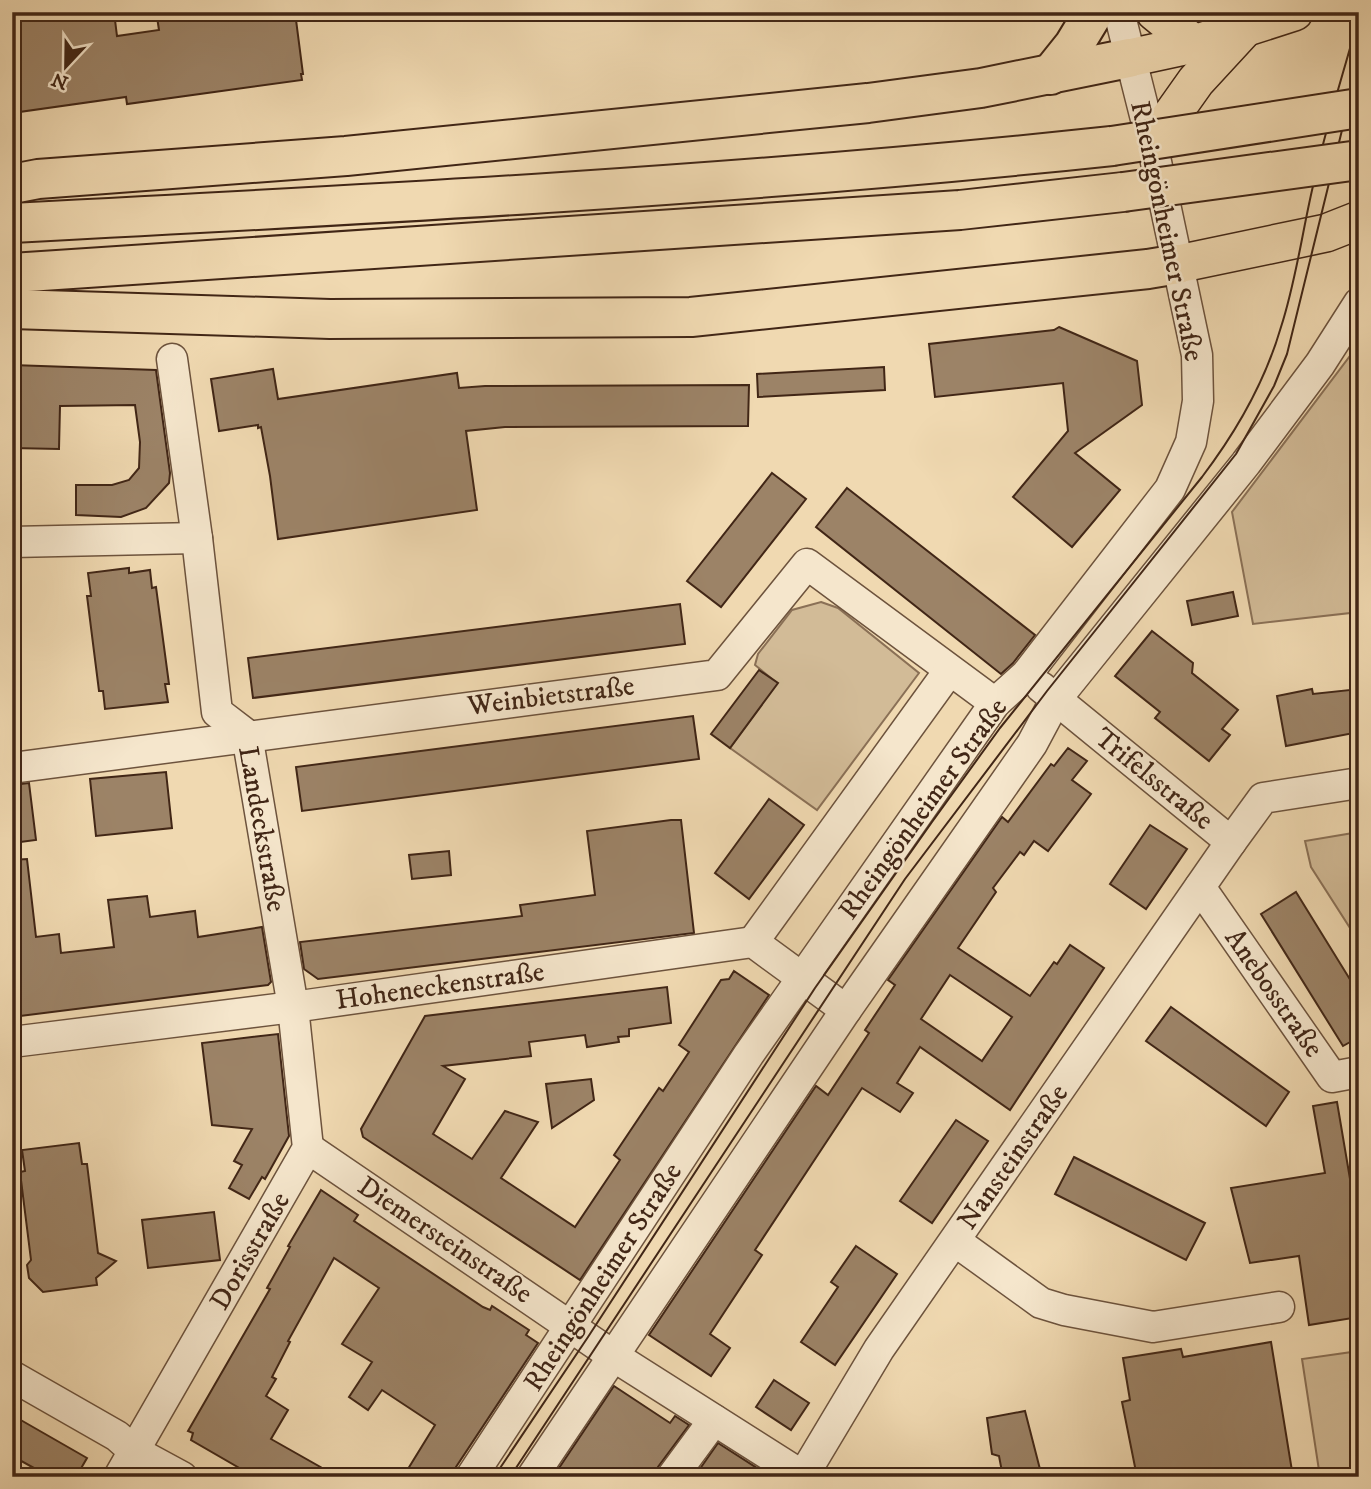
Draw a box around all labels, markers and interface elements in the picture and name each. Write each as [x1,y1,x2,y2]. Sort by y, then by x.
north arrow [32,32,102,102]
text: N [48,67,72,94]
street label: Rheingönheimer Straße [1122,98,1212,364]
street label: Weinbietstraße [465,668,636,724]
street label: Rheingönheimer Straße [831,691,1015,927]
street label: Trifelsstraße [1087,720,1221,838]
street label: Landeckstraße [230,744,294,914]
street label: Anebosstraße [1217,922,1331,1064]
street label: Hoheneckenstraße [334,954,546,1018]
street label: Nansteinstraße [950,1077,1076,1237]
street label: Rheingönheimer Straße [516,1156,690,1398]
street label: Diemersteinstraße [351,1169,539,1311]
street label: Dorisstraße [202,1186,298,1316]

